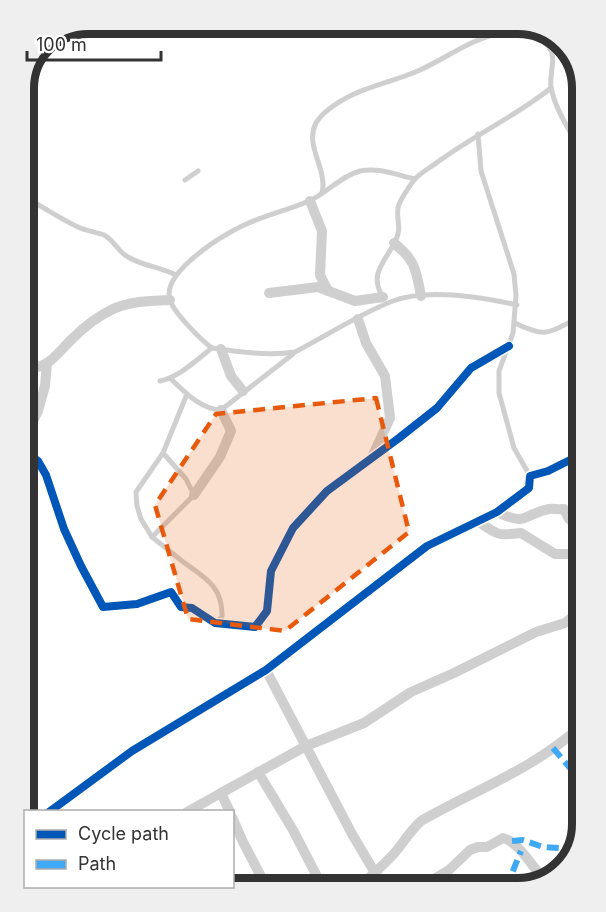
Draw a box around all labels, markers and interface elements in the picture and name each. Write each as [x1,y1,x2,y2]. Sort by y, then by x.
scale bar [27,24,160,62]
text: 100 m [36,34,87,55]
legend [24,810,234,888]
text: Cycle path [78,823,169,844]
text: Path [78,853,116,874]

